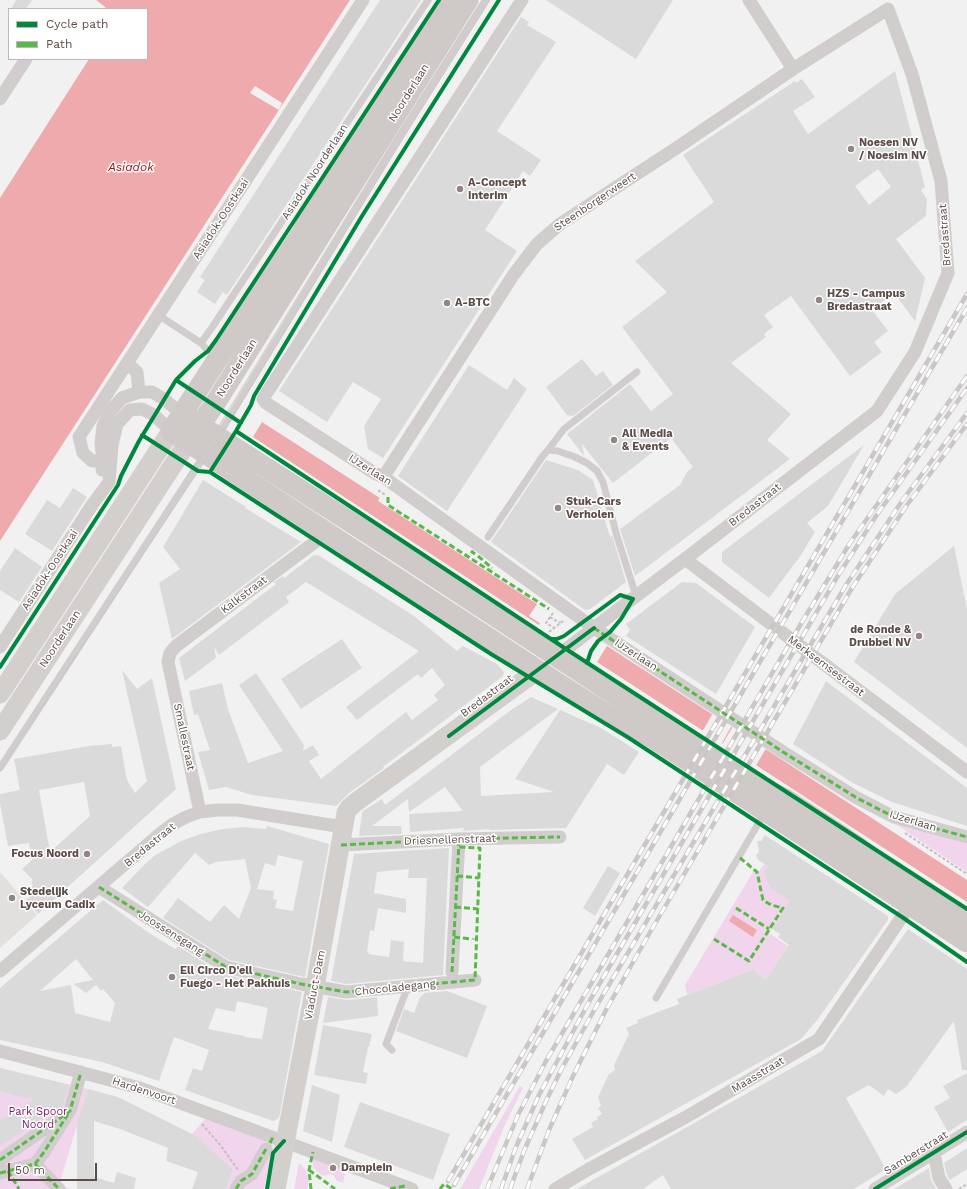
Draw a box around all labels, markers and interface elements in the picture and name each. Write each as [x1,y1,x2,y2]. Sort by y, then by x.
legend [8,8,148,60]
text: Cycle path [46,17,108,31]
text: Path [46,37,72,51]
street label: Noorderlaan [386,62,432,124]
street label: Asiadok Noorderlaan [279,122,351,222]
place label: Noesen NV / Noesim NV [859,136,927,162]
marker: Noesen NV / Noesim NV [846,144,856,154]
water label: Asiadok [108,160,154,174]
street label: Steenborgerweert [551,170,639,234]
street label: Asiadok-Oostkaai [190,176,252,262]
place label: A-Concept Interim [468,176,526,202]
marker: A-Concept Interim [455,184,465,194]
street label: Bredastraat [936,203,954,267]
place label: HZS - Campus Bredastraat [827,287,905,313]
marker: HZS - Campus Bredastraat [814,295,824,305]
place label: A-BTC [455,296,490,310]
marker: A-BTC [442,298,452,308]
street label: Noorderlaan [214,337,260,399]
place label: All Media & Events [622,427,673,453]
marker: All Media & Events [609,435,619,445]
street label: IJzerlaan [346,452,394,488]
street label: Bredastraat [726,481,784,529]
place label: Stuk-Cars Verholen [566,495,621,521]
marker: Stuk-Cars Verholen [553,503,563,513]
street label: Asiadok-Oostkaai [19,527,81,613]
street label: Kalkstraat [218,573,270,617]
street label: Noorderlaan [37,608,83,670]
place label: de Ronde & Drubbel NV [849,623,911,649]
marker: de Ronde & Drubbel NV [914,631,924,641]
street label: Merksemsestraat [785,633,867,699]
street label: IJzerlaan [612,636,660,674]
street label: Bredastraat [458,672,516,720]
street label: Smallestraat [170,702,198,772]
street label: IJzerlaan [888,808,938,834]
street label: Bredastraat [122,820,178,870]
street label: Driesnellenstraat [404,832,496,848]
place label: Focus Noord [11,847,79,861]
marker: Focus Noord [82,849,92,859]
place label: Stedelijk Lyceum Cadix [20,885,95,911]
marker: Stedelijk Lyceum Cadix [7,893,17,903]
street label: Joossensgang [136,908,206,958]
street label: Viaduct-Dam [302,949,328,1021]
place label: Ell Circo D'ell Fuego - Het Pakhuis [180,964,290,990]
marker: Ell Circo D'ell Fuego - Het Pakhuis [167,972,177,982]
street label: Chocoladegang [354,977,436,999]
street label: Maasstraat [729,1054,787,1096]
street label: Hardenvoort [111,1075,177,1107]
park label: Park Spoor Noord [9,1105,67,1131]
street label: Samberstraat [882,1128,950,1178]
scale bar [10,1155,99,1181]
place label: Damplein [341,1161,392,1175]
text: 50 m [15,1163,45,1177]
marker: Damplein [328,1163,338,1173]

